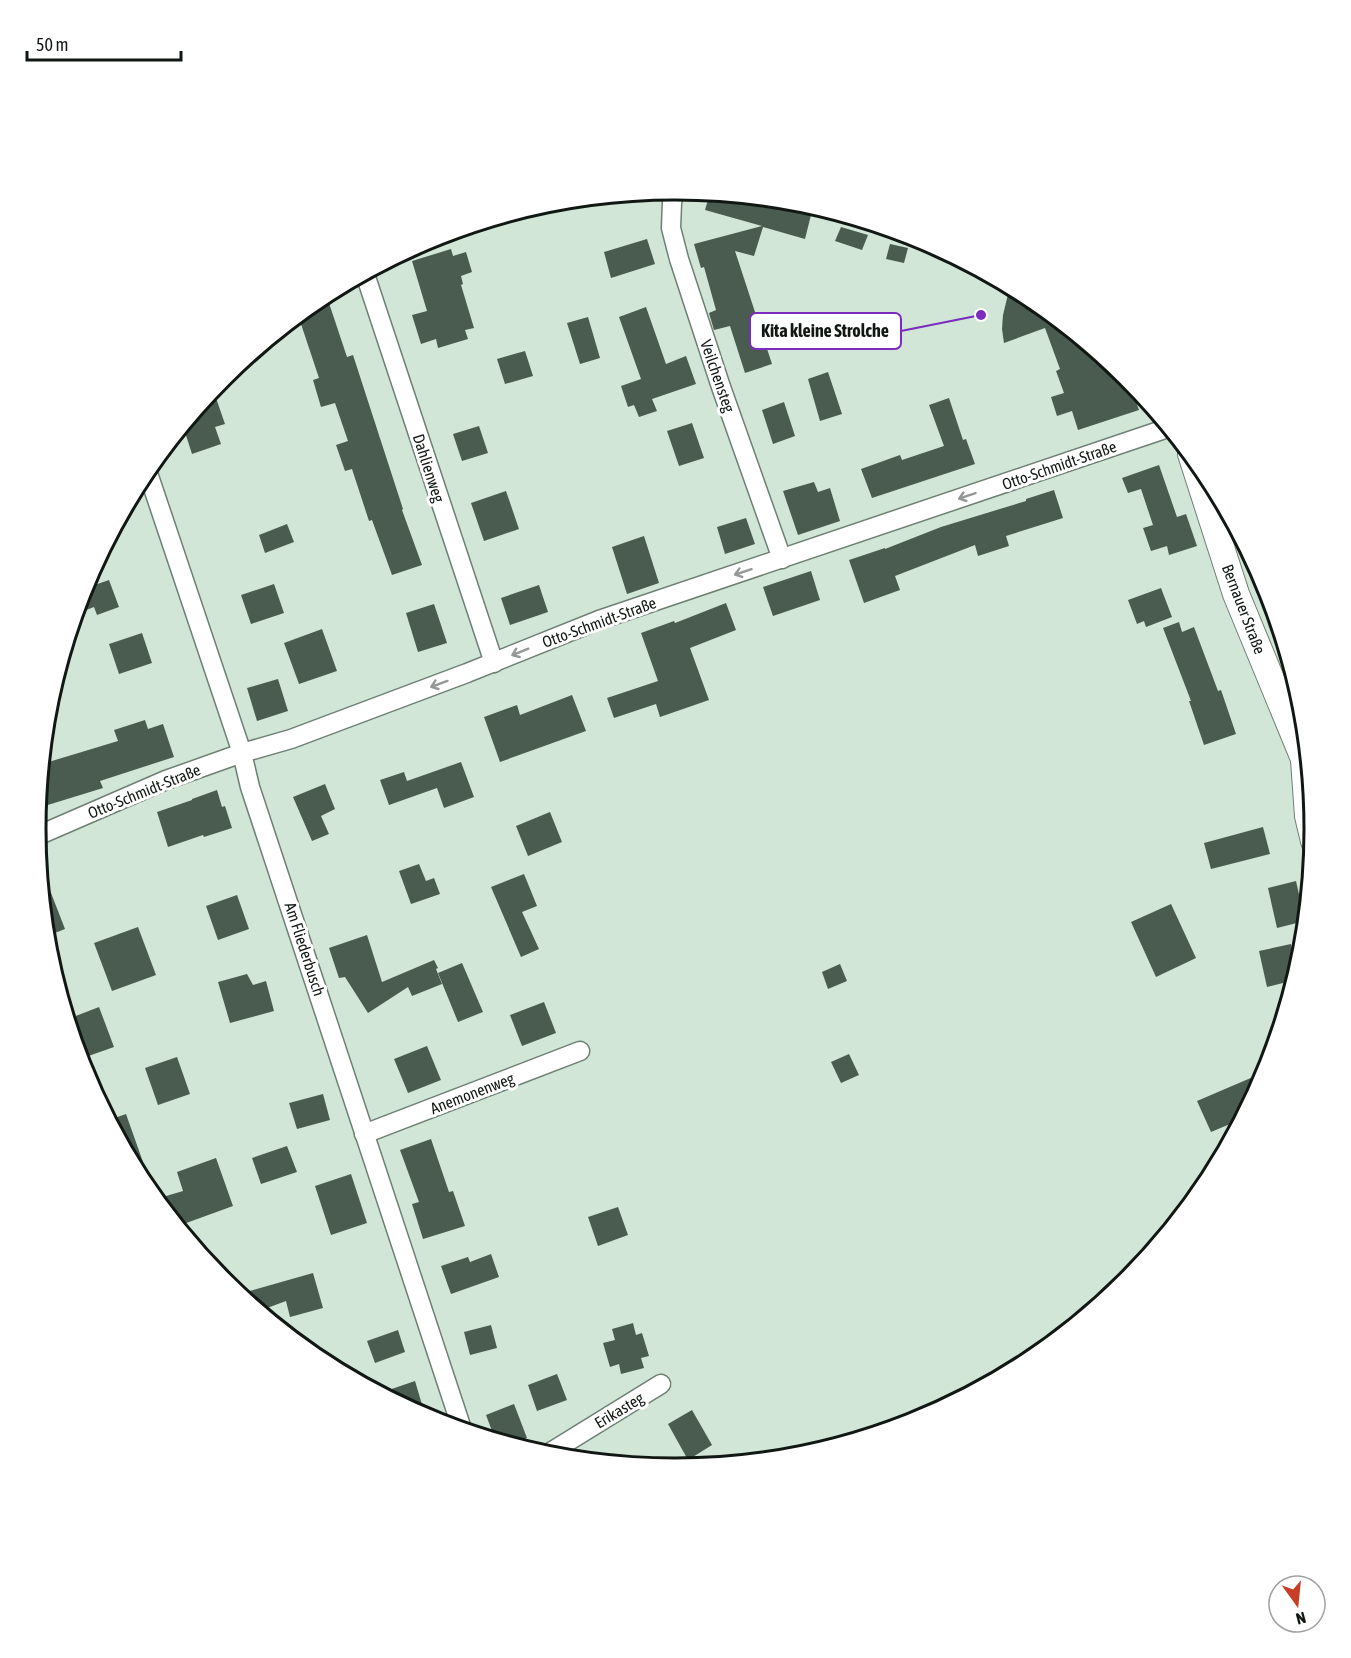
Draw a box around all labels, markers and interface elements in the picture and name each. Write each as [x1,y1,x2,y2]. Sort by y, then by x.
scale bar [27,24,182,62]
text: 50 m [36,34,68,55]
callout: Kita kleine Strolche [750,313,901,349]
text: Kita kleine Strolche [761,320,889,341]
street label: Veilchensteg [696,337,739,415]
street label: Dahlienweg [409,432,449,505]
street label: Otto-Schmidt-Straße [999,437,1119,493]
one-way arrow [958,491,977,502]
street label: Bernauer Straße [1219,562,1269,656]
one-way arrow [734,568,753,579]
street label: Otto-Schmidt-Straße [540,593,658,651]
one-way arrow [511,647,529,658]
one-way arrow [430,679,449,690]
street label: Otto-Schmidt-Straße [85,760,203,822]
street label: Am Fliederbusch [281,900,329,998]
street label: Anemonenweg [428,1069,517,1118]
street label: Erikasteg [591,1388,647,1432]
north arrow [1267,1574,1327,1634]
text: N [1294,1609,1308,1628]

